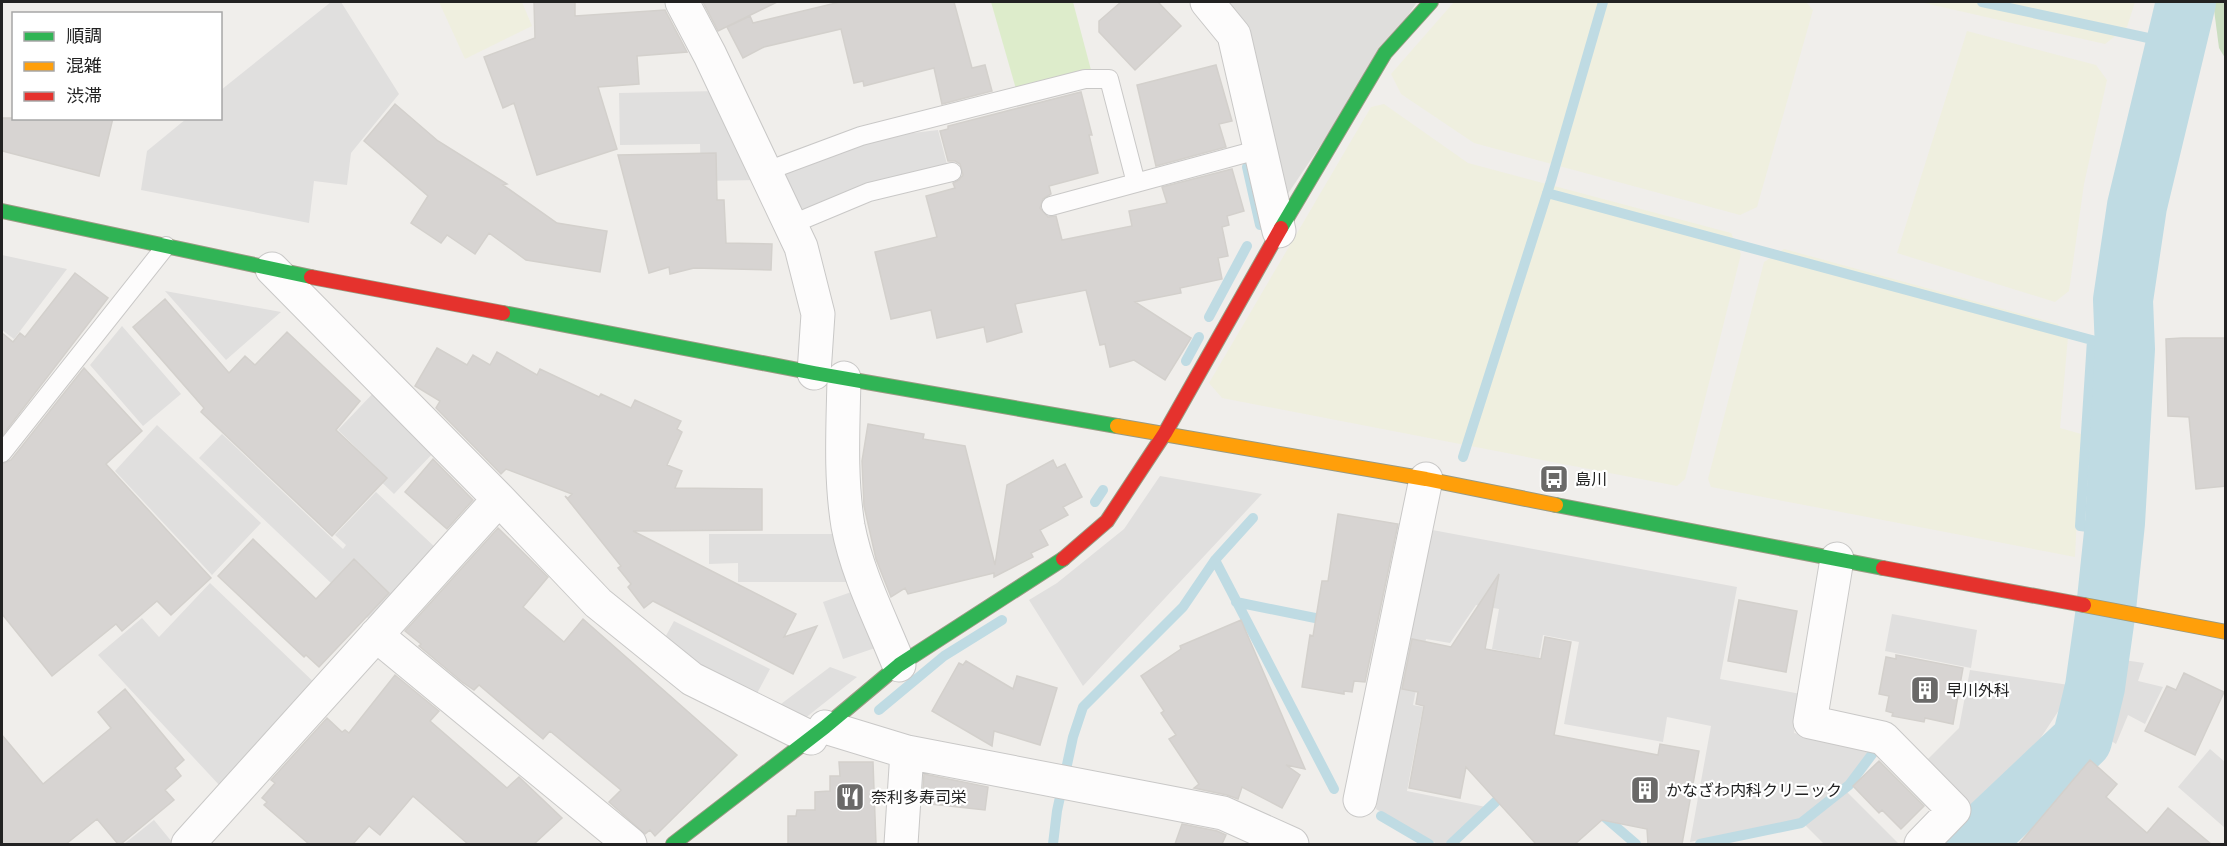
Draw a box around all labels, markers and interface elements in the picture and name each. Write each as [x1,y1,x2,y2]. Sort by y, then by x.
legend [12,12,222,120]
text: 順調 [66,26,102,46]
text: 混雑 [66,56,102,76]
text: 渋滞 [66,86,102,106]
bus stop icon: 島川 [1538,463,1570,495]
place label: 島川 [1575,471,1607,488]
building icon: 早川外科 [1909,674,1941,706]
place label: 早川外科 [1946,682,2010,699]
building icon: かなざわ内科クリニック [1629,774,1661,806]
restaurant icon: 奈利多寿司栄 [834,781,866,813]
place label: かなざわ内科クリニック [1666,782,1842,799]
place label: 奈利多寿司栄 [871,789,967,806]

